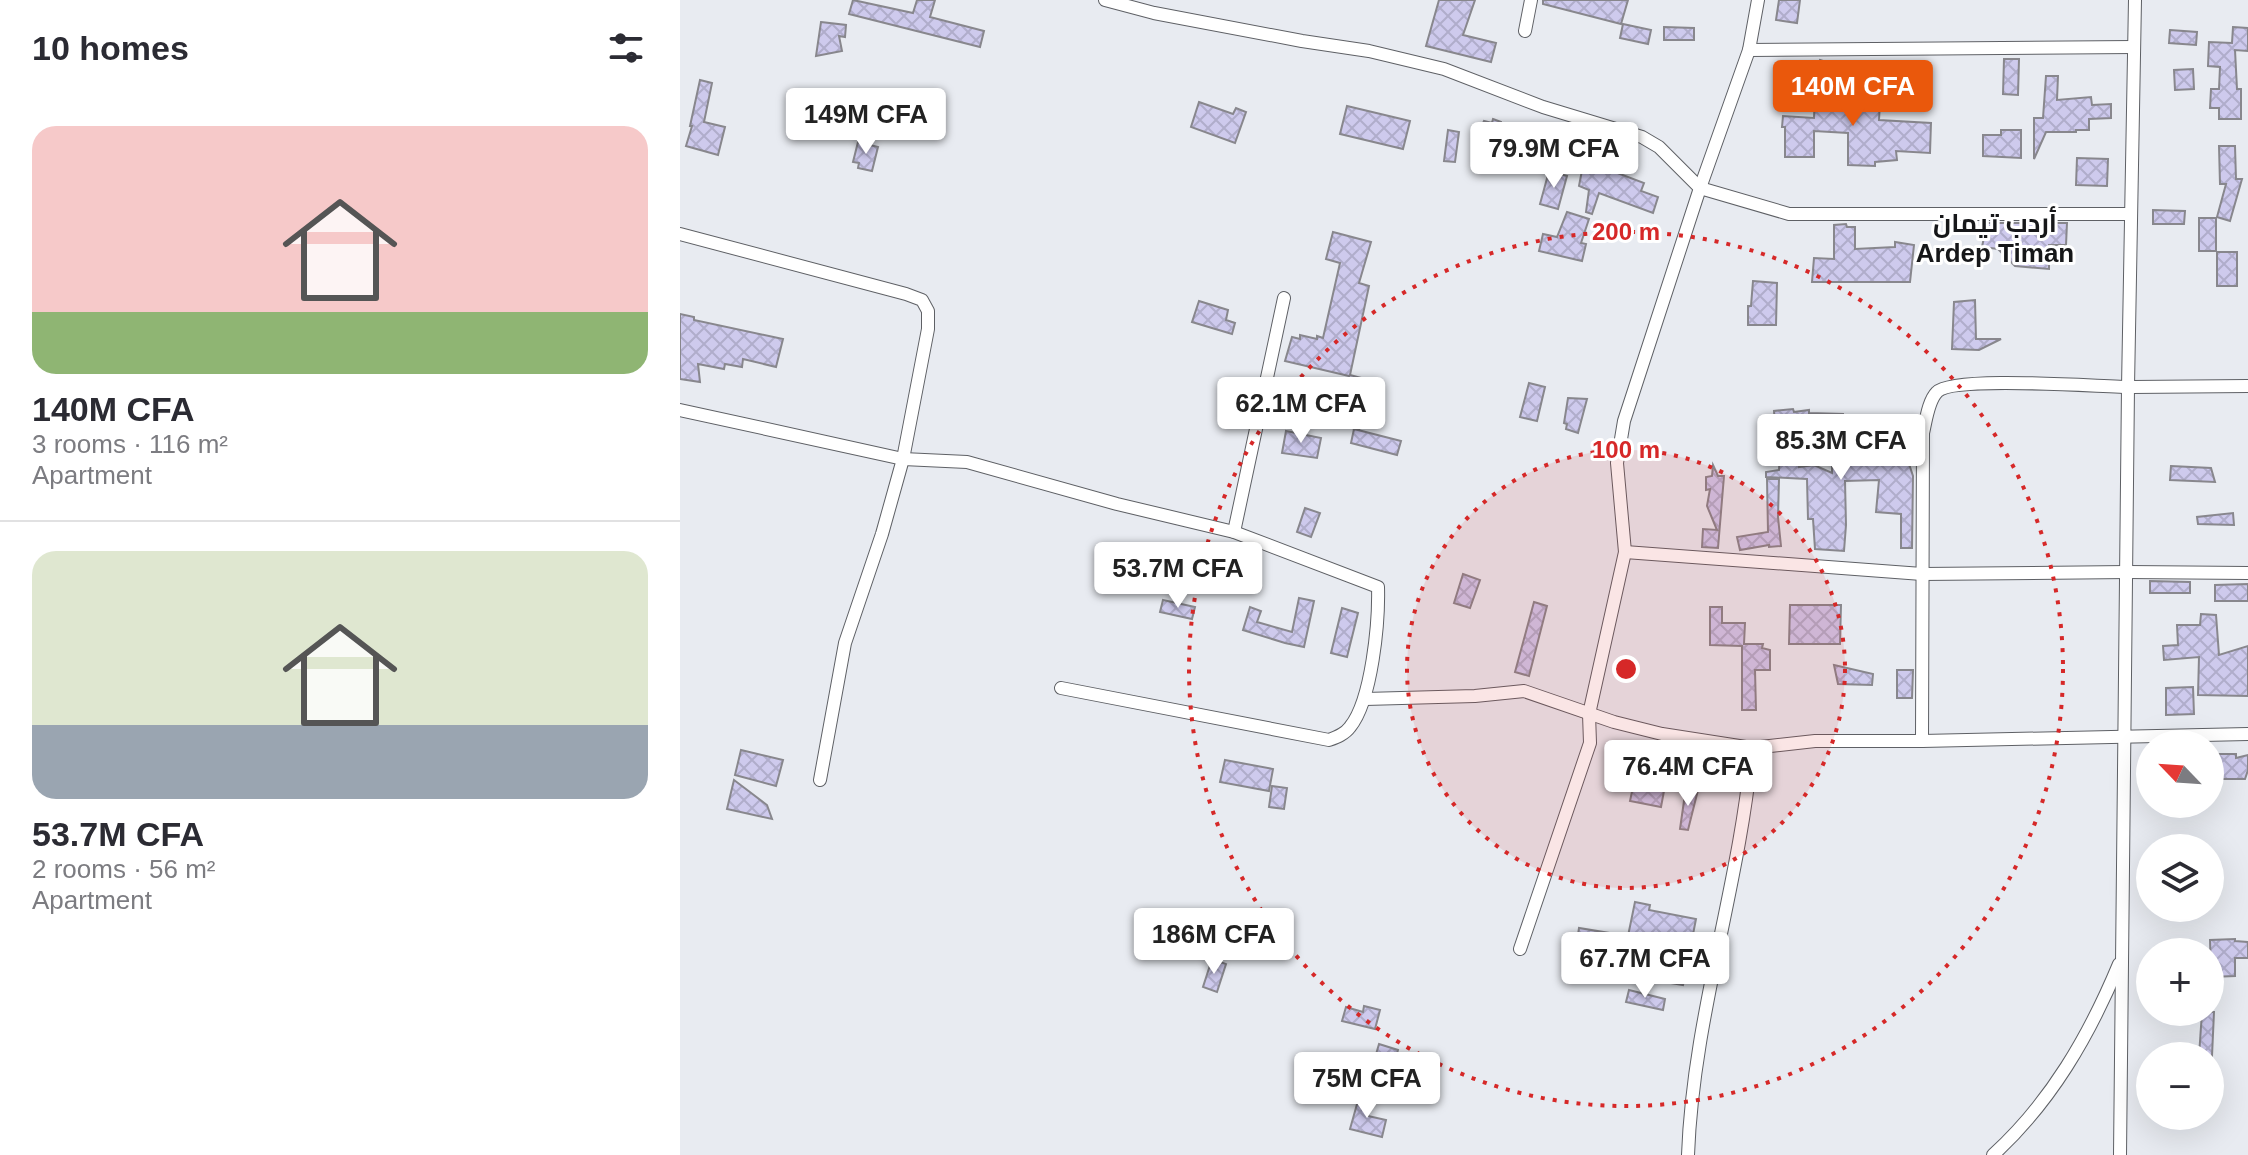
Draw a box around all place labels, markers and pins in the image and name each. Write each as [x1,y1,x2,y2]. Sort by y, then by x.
pin: 140M CFA [1770,60,1936,128]
pin: 149M CFA [783,88,949,156]
pin: 79.9M CFA [1462,122,1646,190]
pin: 62.1M CFA [1209,377,1393,445]
pin: 85.3M CFA [1749,414,1933,482]
pin: 53.7M CFA [1086,542,1270,610]
centre of rings [1612,655,1640,683]
pin: 76.4M CFA [1596,740,1780,808]
pin: 186M CFA [1131,908,1297,976]
pin: 67.7M CFA [1553,932,1737,1000]
pin: 75M CFA [1293,1052,1441,1120]

